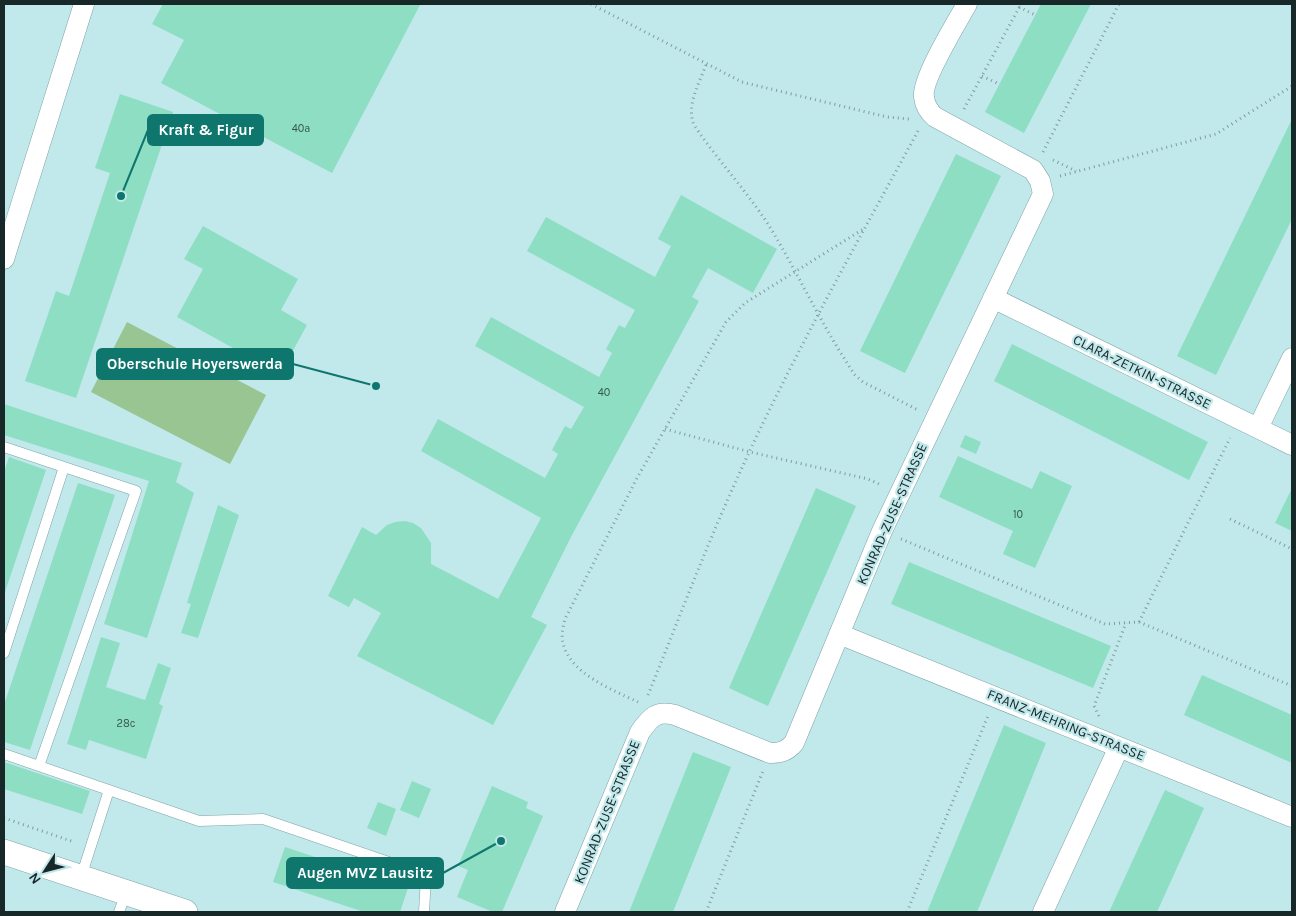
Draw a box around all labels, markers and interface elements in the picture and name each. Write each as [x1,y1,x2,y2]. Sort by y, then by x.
callout: Kraft & Figur [148,115,263,145]
text: Kraft & Figur [158,121,254,139]
house number: 40a [292,122,310,135]
street label: CLARA-ZETKIN-STRASSE [1070,331,1214,413]
callout: Oberschule Hoyerswerda [97,349,293,379]
text: Oberschule Hoyerswerda [107,355,283,373]
house number: 40 [598,386,610,399]
street label: KONRAD-ZUSE-STRASSE [853,440,931,588]
house number: 10 [1013,508,1023,521]
street label: FRANZ-MEHRING-STRASSE [985,686,1147,764]
house number: 28c [117,717,136,730]
street label: KONRAD-ZUSE-STRASSE [570,738,644,886]
north arrow [20,846,70,896]
callout: Augen MVZ Lausitz [287,858,443,888]
text: Augen MVZ Lausitz [297,864,433,882]
text: N [25,869,45,887]

